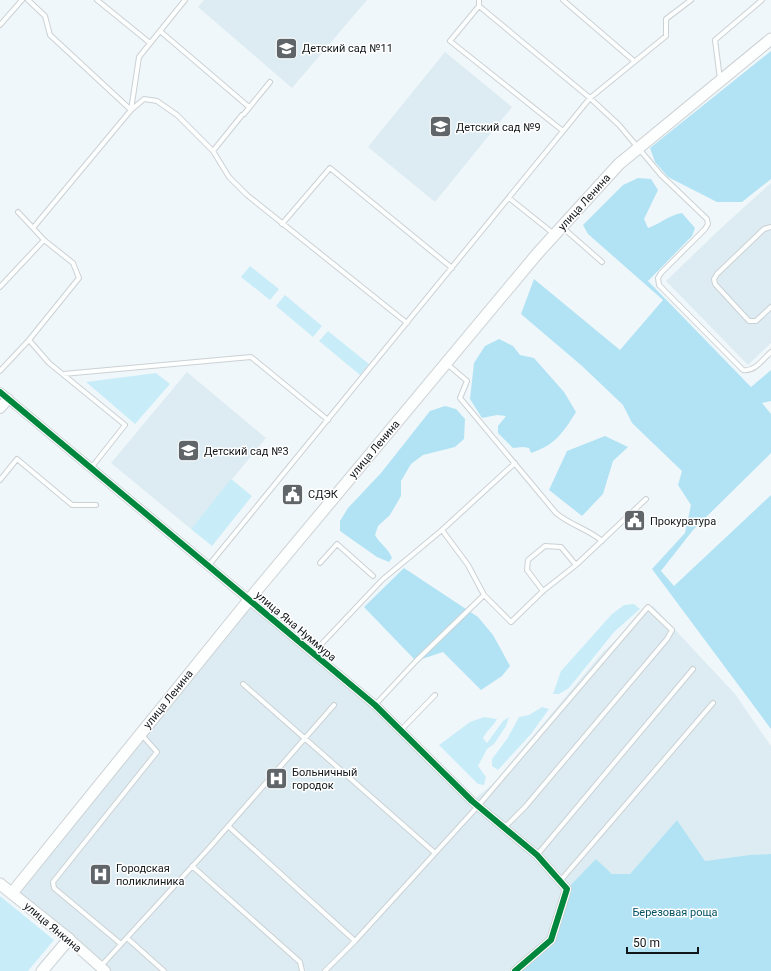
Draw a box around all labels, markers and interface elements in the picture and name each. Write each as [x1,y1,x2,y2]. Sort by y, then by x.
school or university icon: Детский сад №11 [273,35,299,61]
place label: Детский сад №11 [302,42,393,55]
school or university icon: Детский сад №9 [427,114,453,140]
place label: Детский сад №9 [456,121,541,134]
street label: улица Ленина [556,171,613,233]
street label: улица Ленина [346,418,402,481]
school or university icon: Детский сад №3 [175,438,201,464]
place label: Детский сад №3 [204,445,289,458]
public building icon: СДЭК [279,481,305,507]
place label: СДЭК [308,488,339,501]
public building icon: Прокуратура [621,508,647,534]
place label: Прокуратура [650,515,716,528]
street label: улица Яна Нуммура [253,589,339,664]
street label: улица Ленина [141,667,196,731]
hospital icon: Больничный городок [264,765,290,791]
place label: Больничный городок [292,766,357,792]
hospital icon: Городская поликлиника [87,861,113,887]
place label: Городская поликлиника [116,862,185,888]
street label: улица Янкина [21,900,84,955]
park label: Березовая роща [632,906,718,919]
scale bar [627,929,698,955]
text: 50 m [633,936,660,950]

